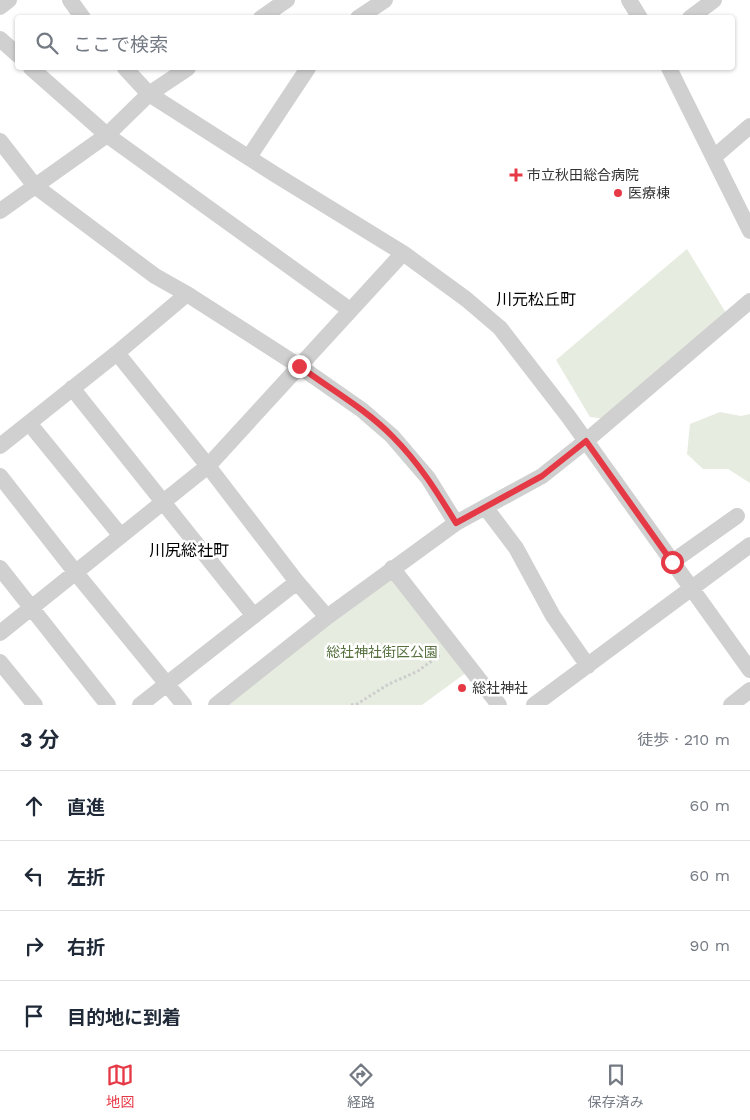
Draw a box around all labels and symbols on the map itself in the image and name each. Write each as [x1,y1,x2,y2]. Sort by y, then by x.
place label: 市立秋田総合病院 [527,167,639,183]
marker: 市立秋田総合病院 [509,168,523,182]
place label: 医療棟 [628,185,670,201]
marker: 医療棟 [612,187,624,199]
district label: 川元松丘町 [496,290,576,309]
route end [288,355,311,378]
district label: 川尻総社町 [149,541,229,560]
route start [661,551,684,574]
park label: 総社神社街区公園 [326,644,438,660]
place label: 総社神社 [472,680,528,696]
marker: 総社神社 [456,682,468,694]

